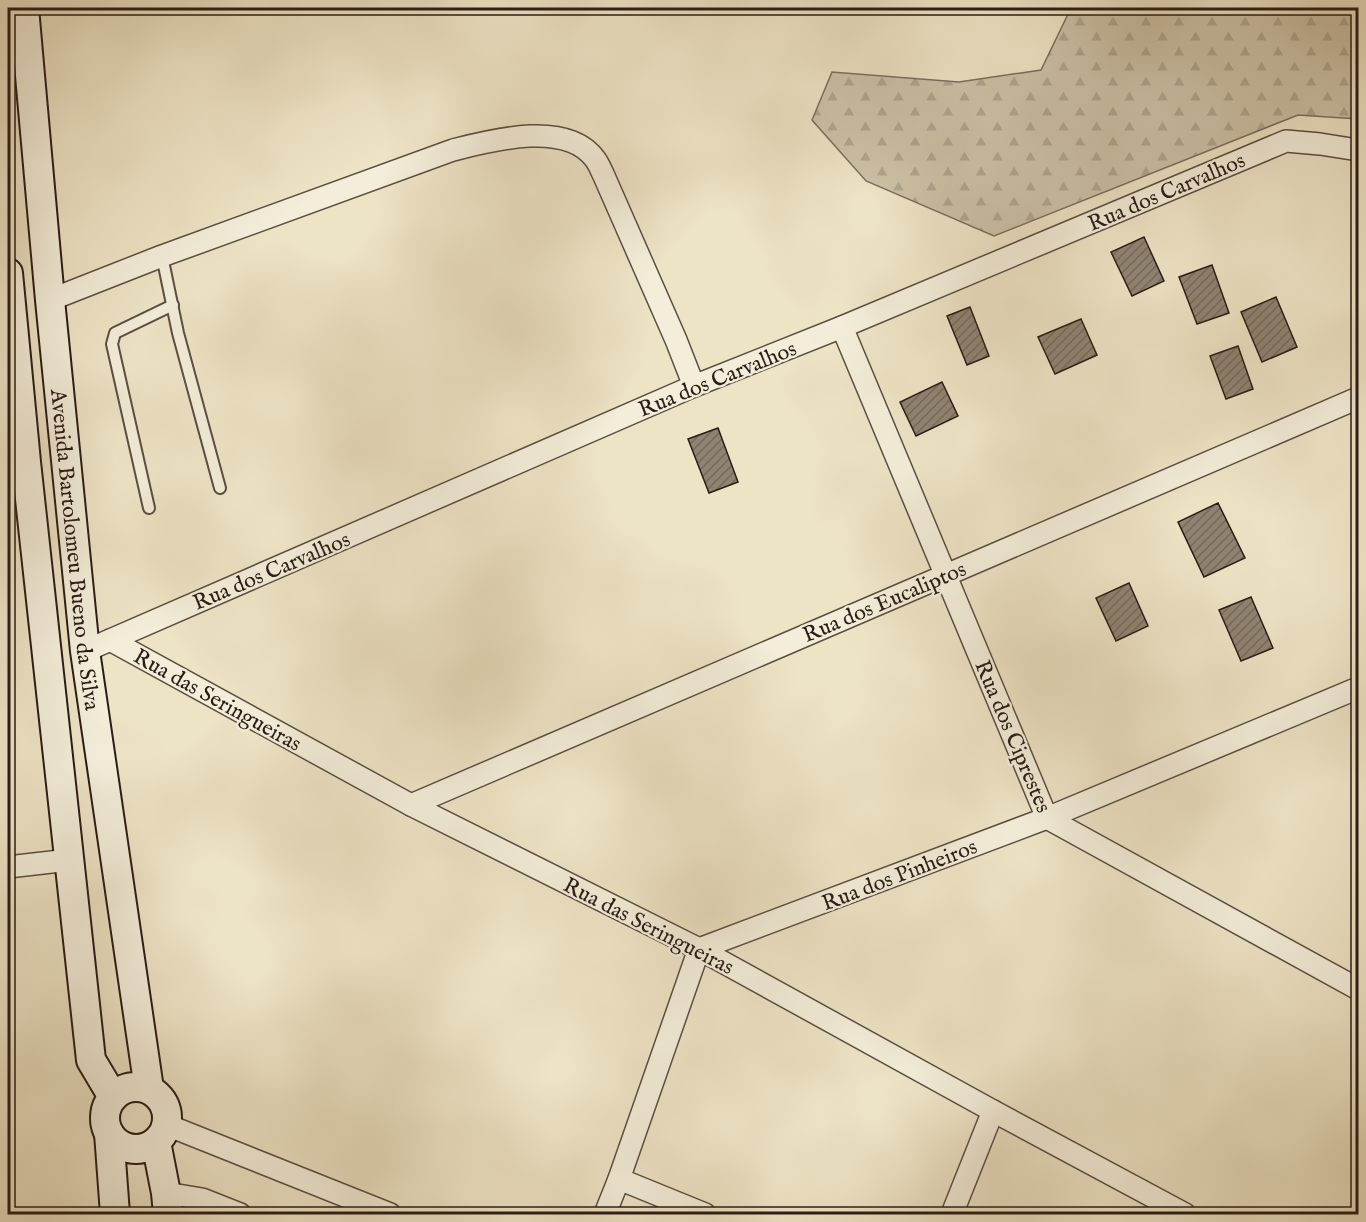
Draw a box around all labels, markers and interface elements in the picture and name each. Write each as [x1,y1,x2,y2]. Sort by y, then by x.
street label: Rua dos Carvalhos [1084,147,1250,239]
street label: Rua dos Carvalhos [635,335,801,424]
street label: Avenida Bartolomeu Bueno da Silva [43,387,106,713]
street label: Rua dos Carvalhos [189,526,355,618]
street label: Rua dos Eucaliptos [799,556,971,650]
street label: Rua das Seringueiras [128,643,306,759]
street label: Rua dos Ciprestes [967,656,1057,817]
street label: Rua dos Pinheiros [818,833,981,918]
street label: Rua das Seringueiras [558,872,738,982]

